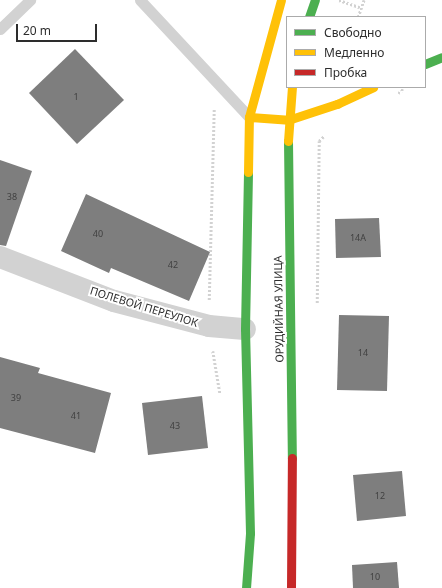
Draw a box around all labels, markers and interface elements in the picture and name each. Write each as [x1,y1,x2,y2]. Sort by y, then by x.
scale bar [18,16,99,42]
legend [286,16,426,88]
text: 20 m [23,22,51,39]
text: Свободно [324,24,382,41]
text: Медленно [324,44,384,61]
text: Пробка [324,64,367,81]
house number: 1 [73,92,79,102]
house number: 38 [7,192,17,202]
house number: 40 [93,229,103,239]
house number: 14А [350,233,366,243]
street label: ОРУДИЙНАЯ УЛИЦА [271,255,287,363]
house number: 42 [168,260,178,270]
street label: ПОЛЕВОЙ ПЕРЕУЛОК [88,284,200,330]
house number: 14 [358,348,368,358]
house number: 39 [11,393,21,403]
house number: 41 [71,411,81,421]
house number: 43 [170,421,180,431]
house number: 12 [375,491,385,501]
house number: 10 [370,572,380,582]

